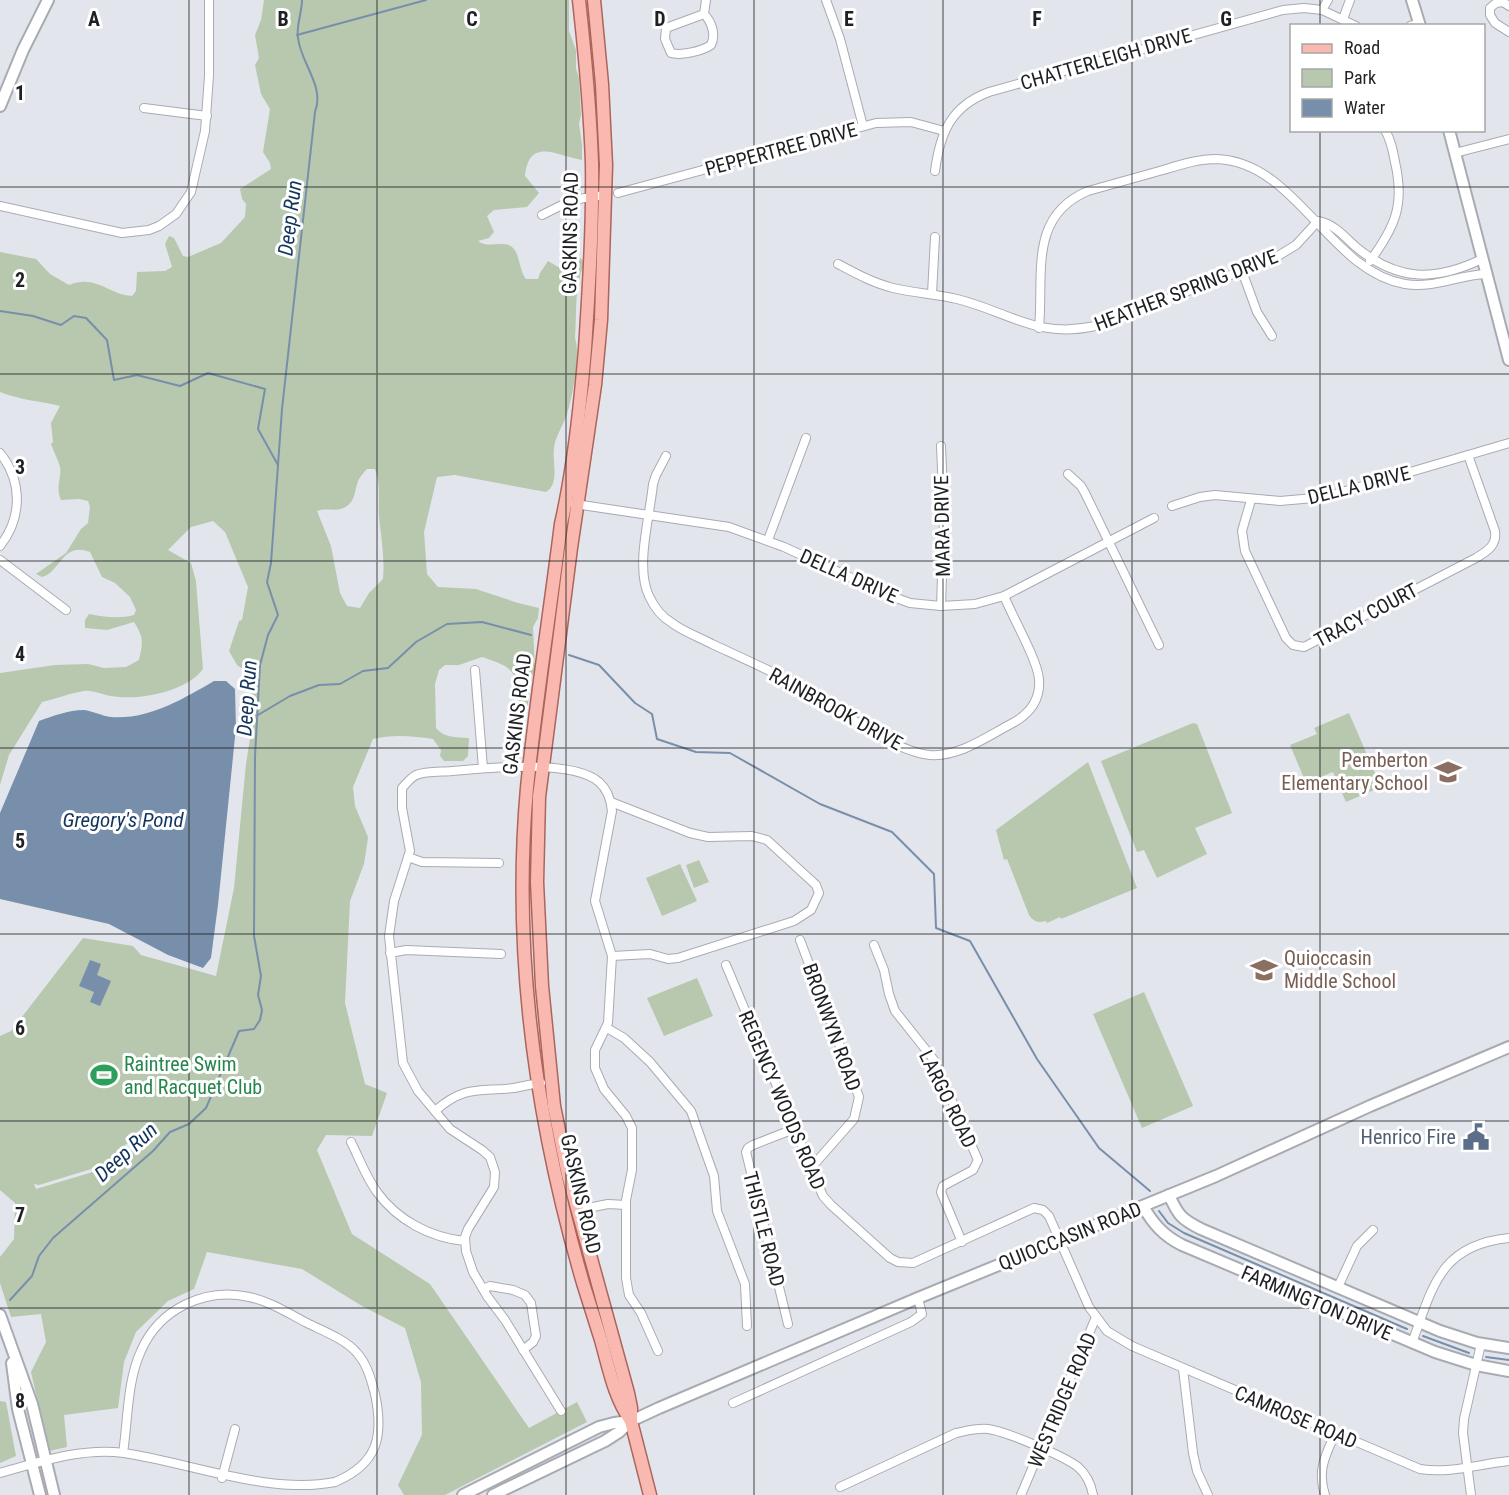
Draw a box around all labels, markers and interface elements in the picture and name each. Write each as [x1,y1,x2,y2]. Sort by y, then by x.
text: A [88,7,100,31]
text: B [277,7,289,31]
text: C [466,7,478,31]
text: D [654,7,666,31]
text: E [844,7,854,31]
text: F [1032,7,1042,31]
text: G [1220,7,1232,31]
street label: CHATTERLEIGH DRIVE [1018,23,1195,95]
legend [1290,24,1485,132]
text: Road [1344,37,1380,58]
text: Park [1344,67,1376,88]
text: 1 [15,81,25,105]
text: Water [1344,97,1386,118]
street label: PEPPERTREE DRIVE [702,117,860,181]
street label: GASKINS ROAD [557,172,583,294]
water label: Deep Run [273,179,307,257]
street label: HEATHER SPRING DRIVE [1091,244,1281,336]
text: 2 [15,268,25,292]
text: 3 [15,455,25,479]
street label: DELLA DRIVE [1305,461,1413,509]
street label: MARA DRIVE [929,475,955,577]
street label: DELLA DRIVE [796,544,902,608]
street label: TRACY COURT [1310,578,1422,652]
text: 4 [15,642,25,666]
street label: GASKINS ROAD [498,652,536,776]
water label: Deep Run [232,659,262,737]
street label: RAINBROOK DRIVE [765,662,907,756]
place label: Pemberton Elementary School [1281,748,1428,795]
school or university icon: Pemberton Elementary School [1433,757,1463,787]
water label: Gregory's Pond [62,808,184,832]
text: 5 [15,829,25,853]
place label: Quioccasin Middle School [1284,946,1396,993]
school or university icon: Quioccasin Middle School [1249,955,1279,985]
street label: BRONWYN ROAD [798,960,866,1094]
street label: REGENCY WOODS ROAD [733,1007,831,1193]
text: 6 [15,1016,25,1040]
street label: LARGO ROAD [914,1046,982,1152]
place label: Raintree Swim and Racquet Club [124,1052,262,1099]
sports icon: Raintree Swim and Racquet Club [89,1060,119,1090]
water label: Deep Run [90,1118,162,1186]
public building icon: Henrico Fire [1461,1122,1491,1152]
place label: Henrico Fire [1360,1125,1456,1149]
street label: GASKINS ROAD [556,1132,606,1256]
street label: THISTLE ROAD [738,1169,790,1289]
street label: QUIOCCASIN ROAD [995,1196,1145,1276]
text: 7 [15,1203,25,1227]
street label: FARMINGTON DRIVE [1238,1260,1396,1346]
street label: WESTRIDGE ROAD [1023,1329,1101,1471]
street label: CAMROSE ROAD [1231,1380,1361,1454]
text: 8 [15,1389,25,1413]

